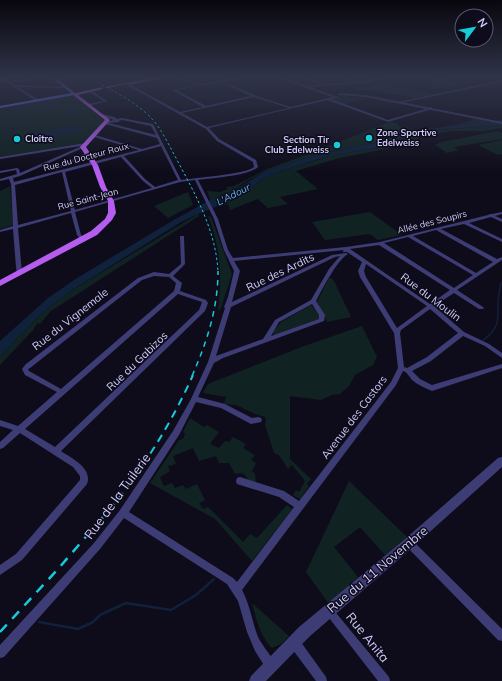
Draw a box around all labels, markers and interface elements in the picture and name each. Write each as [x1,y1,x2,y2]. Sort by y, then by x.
north arrow [454,8,494,48]
text: N [474,15,491,30]
place label: Zone Sportive Edelweiss [377,127,437,148]
place label: Cloître [25,133,53,144]
marker: Zone Sportive Edelweiss [364,133,374,143]
marker: Cloître [12,134,22,144]
place label: Section Tir Club Edelweiss [265,134,329,155]
street label: Rue du Docteur Roux [42,140,130,173]
marker: Section Tir Club Edelweiss [332,140,342,150]
water label: L'Adour [214,180,253,208]
street label: Rue Saint-Jean [56,185,119,212]
street label: Allée des Soupirs [396,208,468,235]
street label: Rue des Ardits [244,249,316,295]
street label: Rue du Moulin [398,270,464,324]
street label: Rue du Vignemale [29,285,111,353]
street label: Rue du Gabizos [103,328,171,394]
street label: Avenue des Castors [318,372,390,462]
street label: Rue de la Tuilerie [81,450,153,542]
street label: Rue du 11 Novembre [323,522,431,616]
street label: Rue Anita [343,609,393,665]

